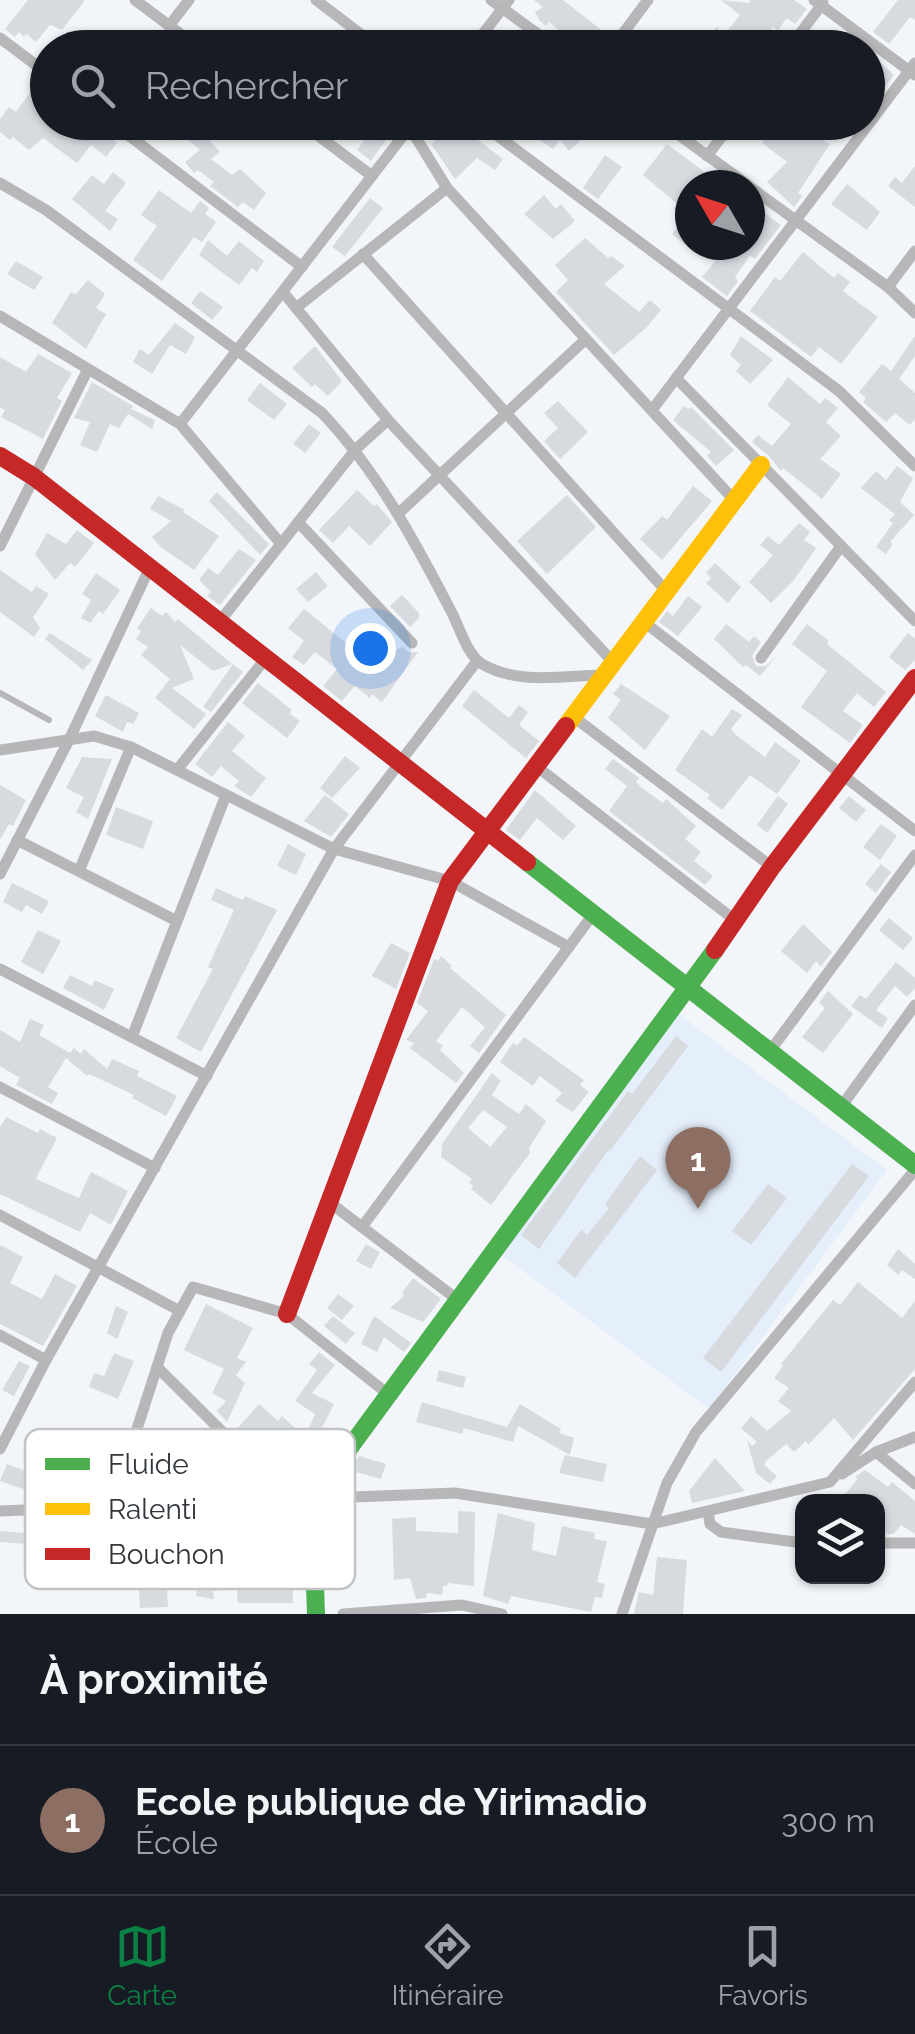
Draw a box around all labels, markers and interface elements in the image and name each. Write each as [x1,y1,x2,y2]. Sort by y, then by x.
search box [30,30,885,140]
icon: search [65,58,120,113]
text: Rechercher [145,63,348,108]
north arrow [675,170,765,260]
your location [345,623,396,674]
pin: 1 [666,1126,730,1209]
legend [25,1429,355,1589]
text: Fluide [108,1448,189,1481]
text: Ralenti [108,1493,197,1526]
map controls [795,1494,885,1584]
button: layers [795,1494,885,1584]
text: Bouchon [108,1538,225,1571]
text: À proximité [40,1655,268,1704]
text: Ecole publique de Yirimadio [135,1779,647,1824]
text: 1 [65,1802,80,1839]
text: 300 m [781,1802,875,1839]
text: École [135,1824,218,1861]
tab: Carte [107,1919,177,2012]
tab: Itinéraire [391,1919,503,2012]
tab: Favoris [718,1919,808,2012]

